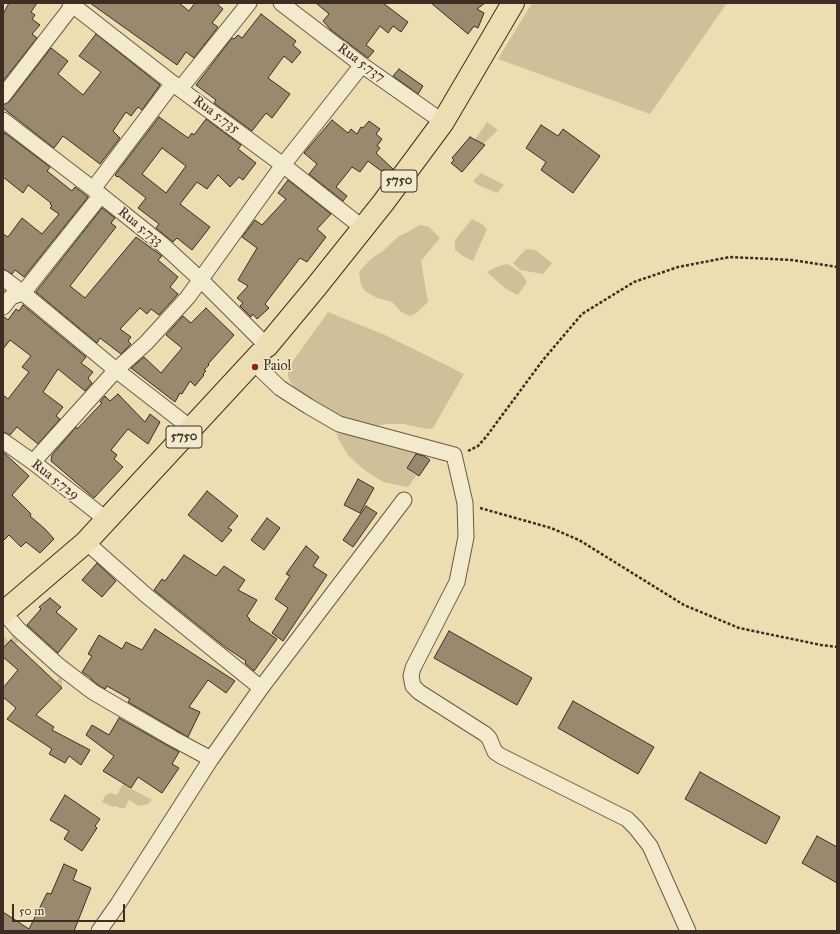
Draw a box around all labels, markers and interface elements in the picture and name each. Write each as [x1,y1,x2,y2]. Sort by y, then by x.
street label: Rua 5.737 [334,40,388,86]
street label: Rua 5.735 [189,92,243,138]
road number: 5750 [381,170,417,192]
street label: Rua 5.733 [114,204,166,250]
place label: Paiol [263,359,291,375]
marker: Paiol [250,362,260,372]
road number: 5750 [166,426,202,448]
street label: Rua 5.729 [28,456,82,504]
scale bar [14,896,127,922]
text: 50 m [19,904,44,918]

